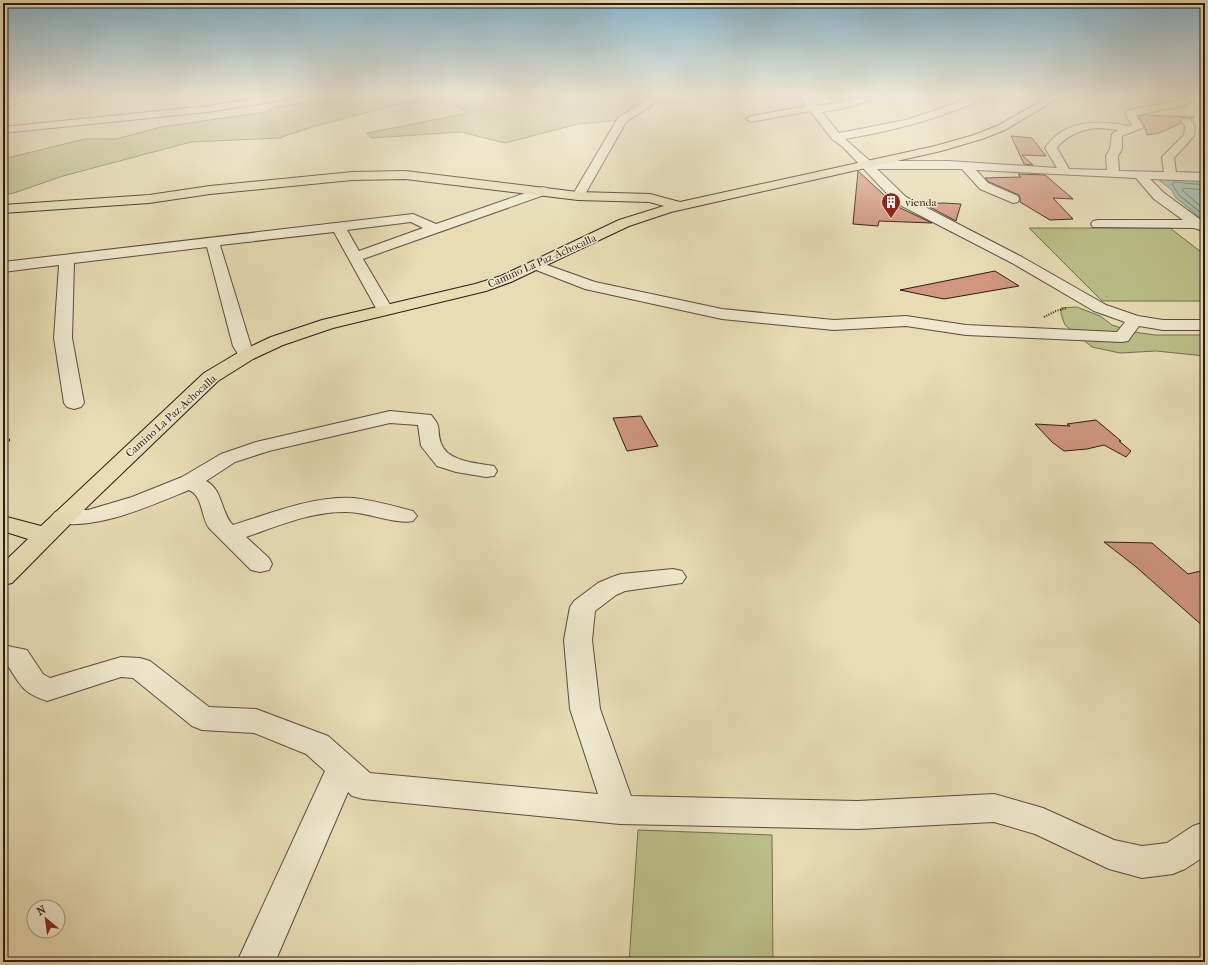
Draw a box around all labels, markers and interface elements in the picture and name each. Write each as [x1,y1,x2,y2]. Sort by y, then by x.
building icon: vienda [880,191,902,219]
place label: vienda [905,196,937,209]
street label: Camino La Paz-Achocalla [486,231,599,291]
street label: Camino La Paz-Achocalla [123,371,220,460]
north arrow [26,899,66,939]
text: N [35,903,49,918]

